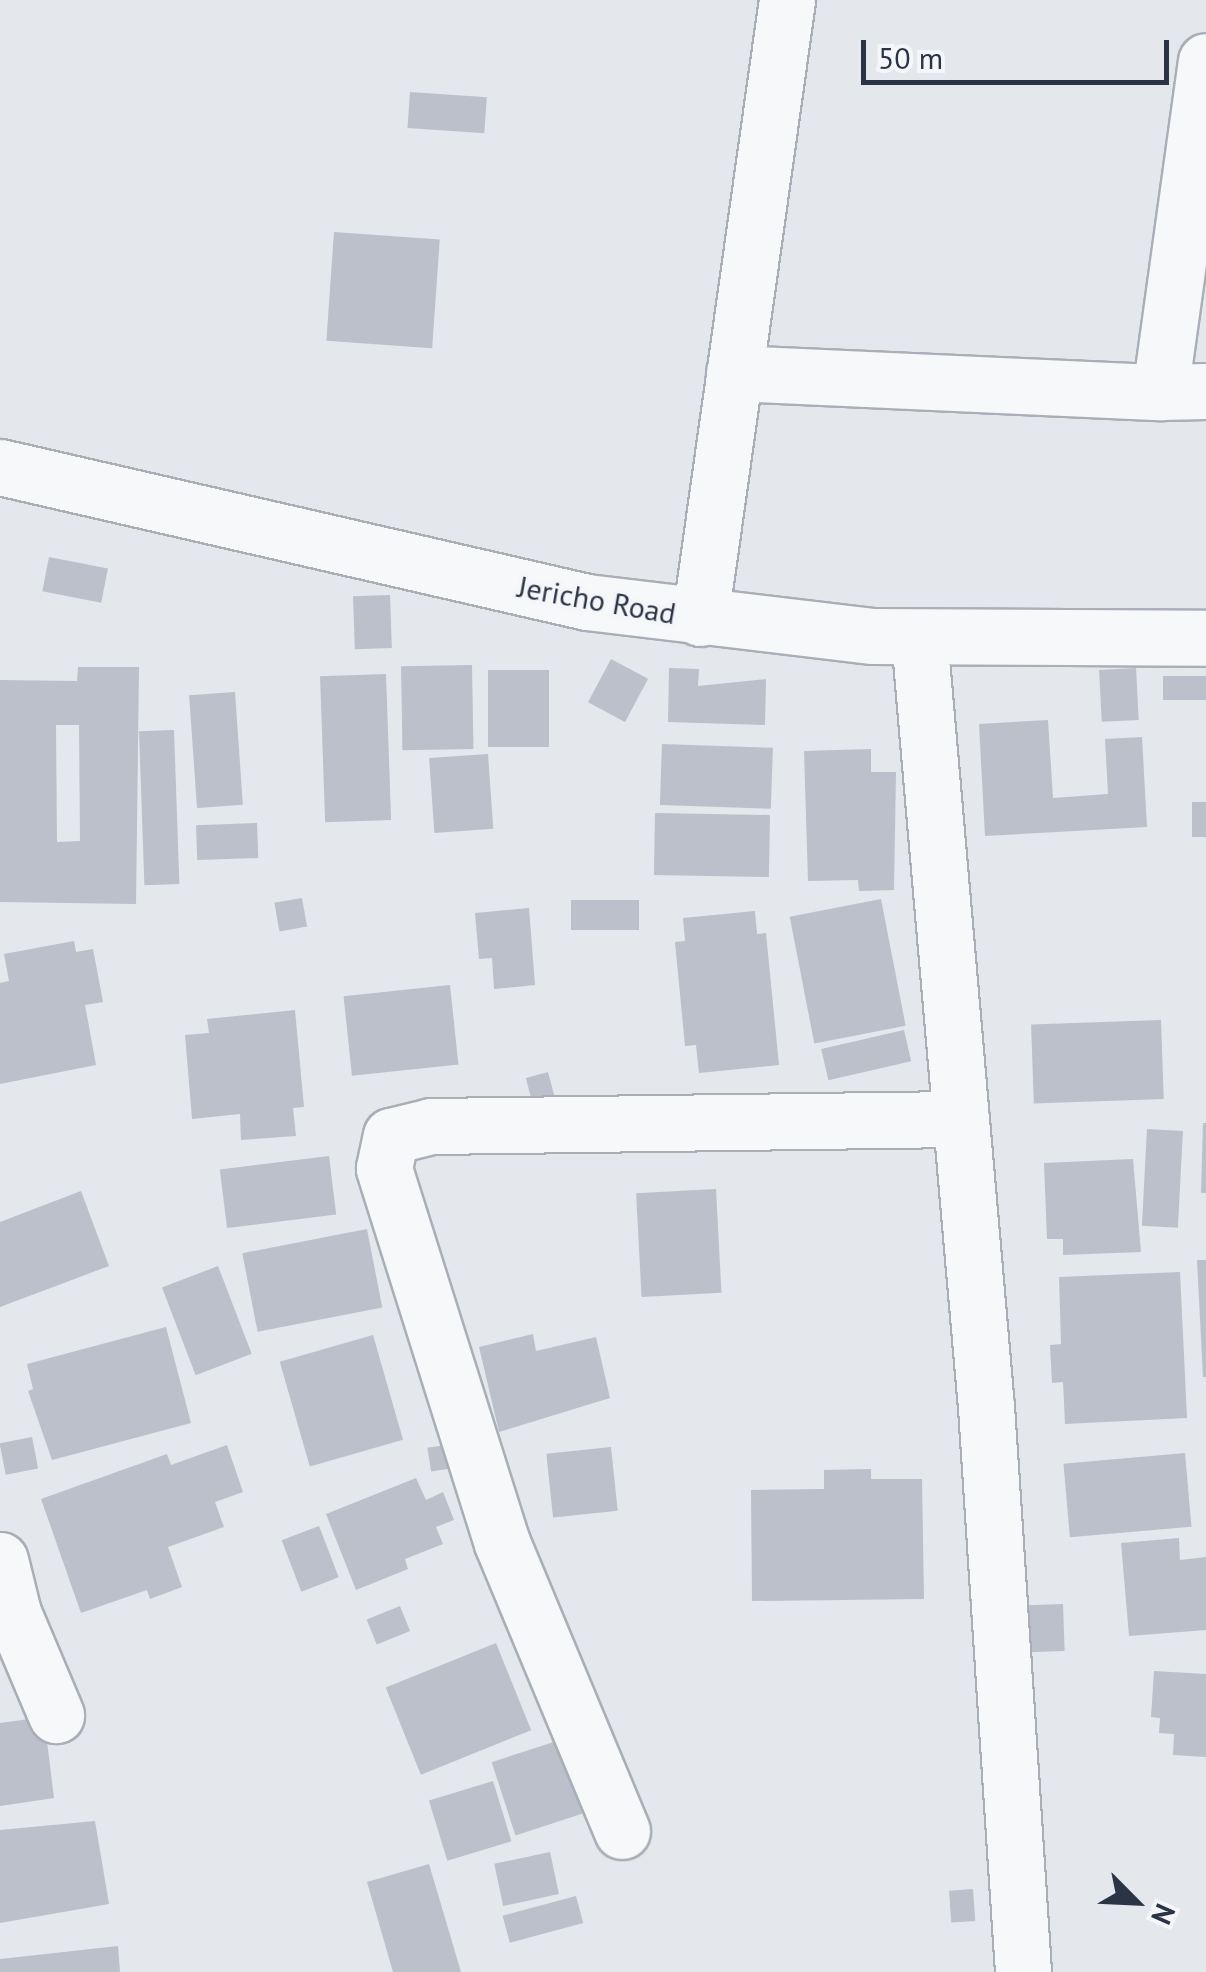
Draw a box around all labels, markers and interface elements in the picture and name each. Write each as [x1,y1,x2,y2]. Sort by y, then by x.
scale bar [866,20,1174,82]
text: 50 m [878,38,943,77]
street label: Jericho Road [515,568,679,632]
north arrow [1086,1852,1186,1952]
text: N [1143,1898,1185,1930]

